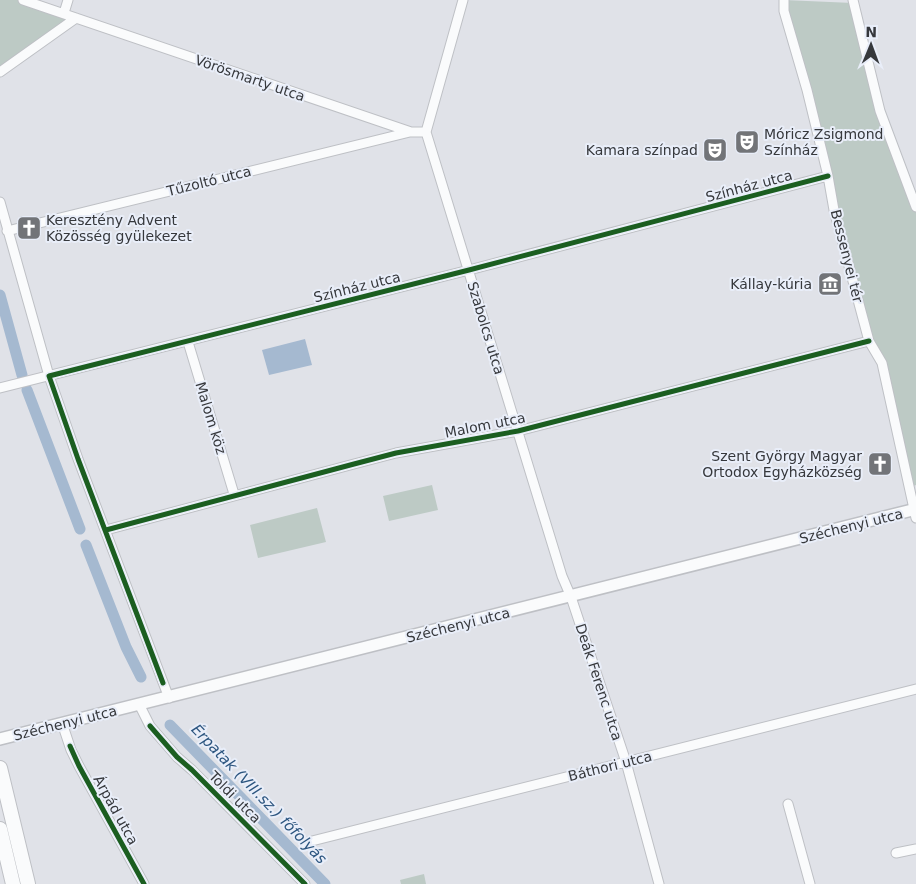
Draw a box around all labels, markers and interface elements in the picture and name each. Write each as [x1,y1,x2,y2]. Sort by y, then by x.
north arrow [846,20,896,70]
text: N [865,24,877,40]
street label: Vörösmarty utca [193,52,307,104]
place label: Móricz Zsigmond Színház [764,126,883,158]
theatre icon: Móricz Zsigmond Színház [734,129,760,155]
theatre icon: Kamara színpad [702,137,728,163]
place label: Kamara színpad [586,142,698,158]
street label: Tűzoltó utca [164,163,253,199]
street label: Színház utca [704,167,794,205]
street label: Bessenyei tér [828,208,866,304]
place label: Keresztény Advent Közösség gyülekezet [46,212,192,244]
church icon: Keresztény Advent Közösség gyülekezet [16,215,42,241]
street label: Színház utca [312,268,402,306]
museum icon: Kállay-kúria [817,271,843,297]
place label: Kállay-kúria [730,276,812,292]
street label: Szabolcs utca [464,280,508,376]
street label: Malom köz [192,380,230,456]
street label: Malom utca [443,409,527,441]
place label: Szent György Magyar Ortodox Egyházközség [702,448,862,480]
church icon: Szent György Magyar Ortodox Egyházközség [867,451,893,477]
street label: Széchenyi utca [798,505,904,547]
street label: Széchenyi utca [405,604,511,646]
street label: Deák Ferenc utca [573,621,625,743]
street label: Széchenyi utca [12,702,118,744]
water label: Érpatak (VIII.sz.) főfolyás [188,720,331,868]
street label: Báthori utca [566,748,654,784]
street label: Toldi utca [205,767,264,826]
street label: Árpád utca [90,773,142,847]

